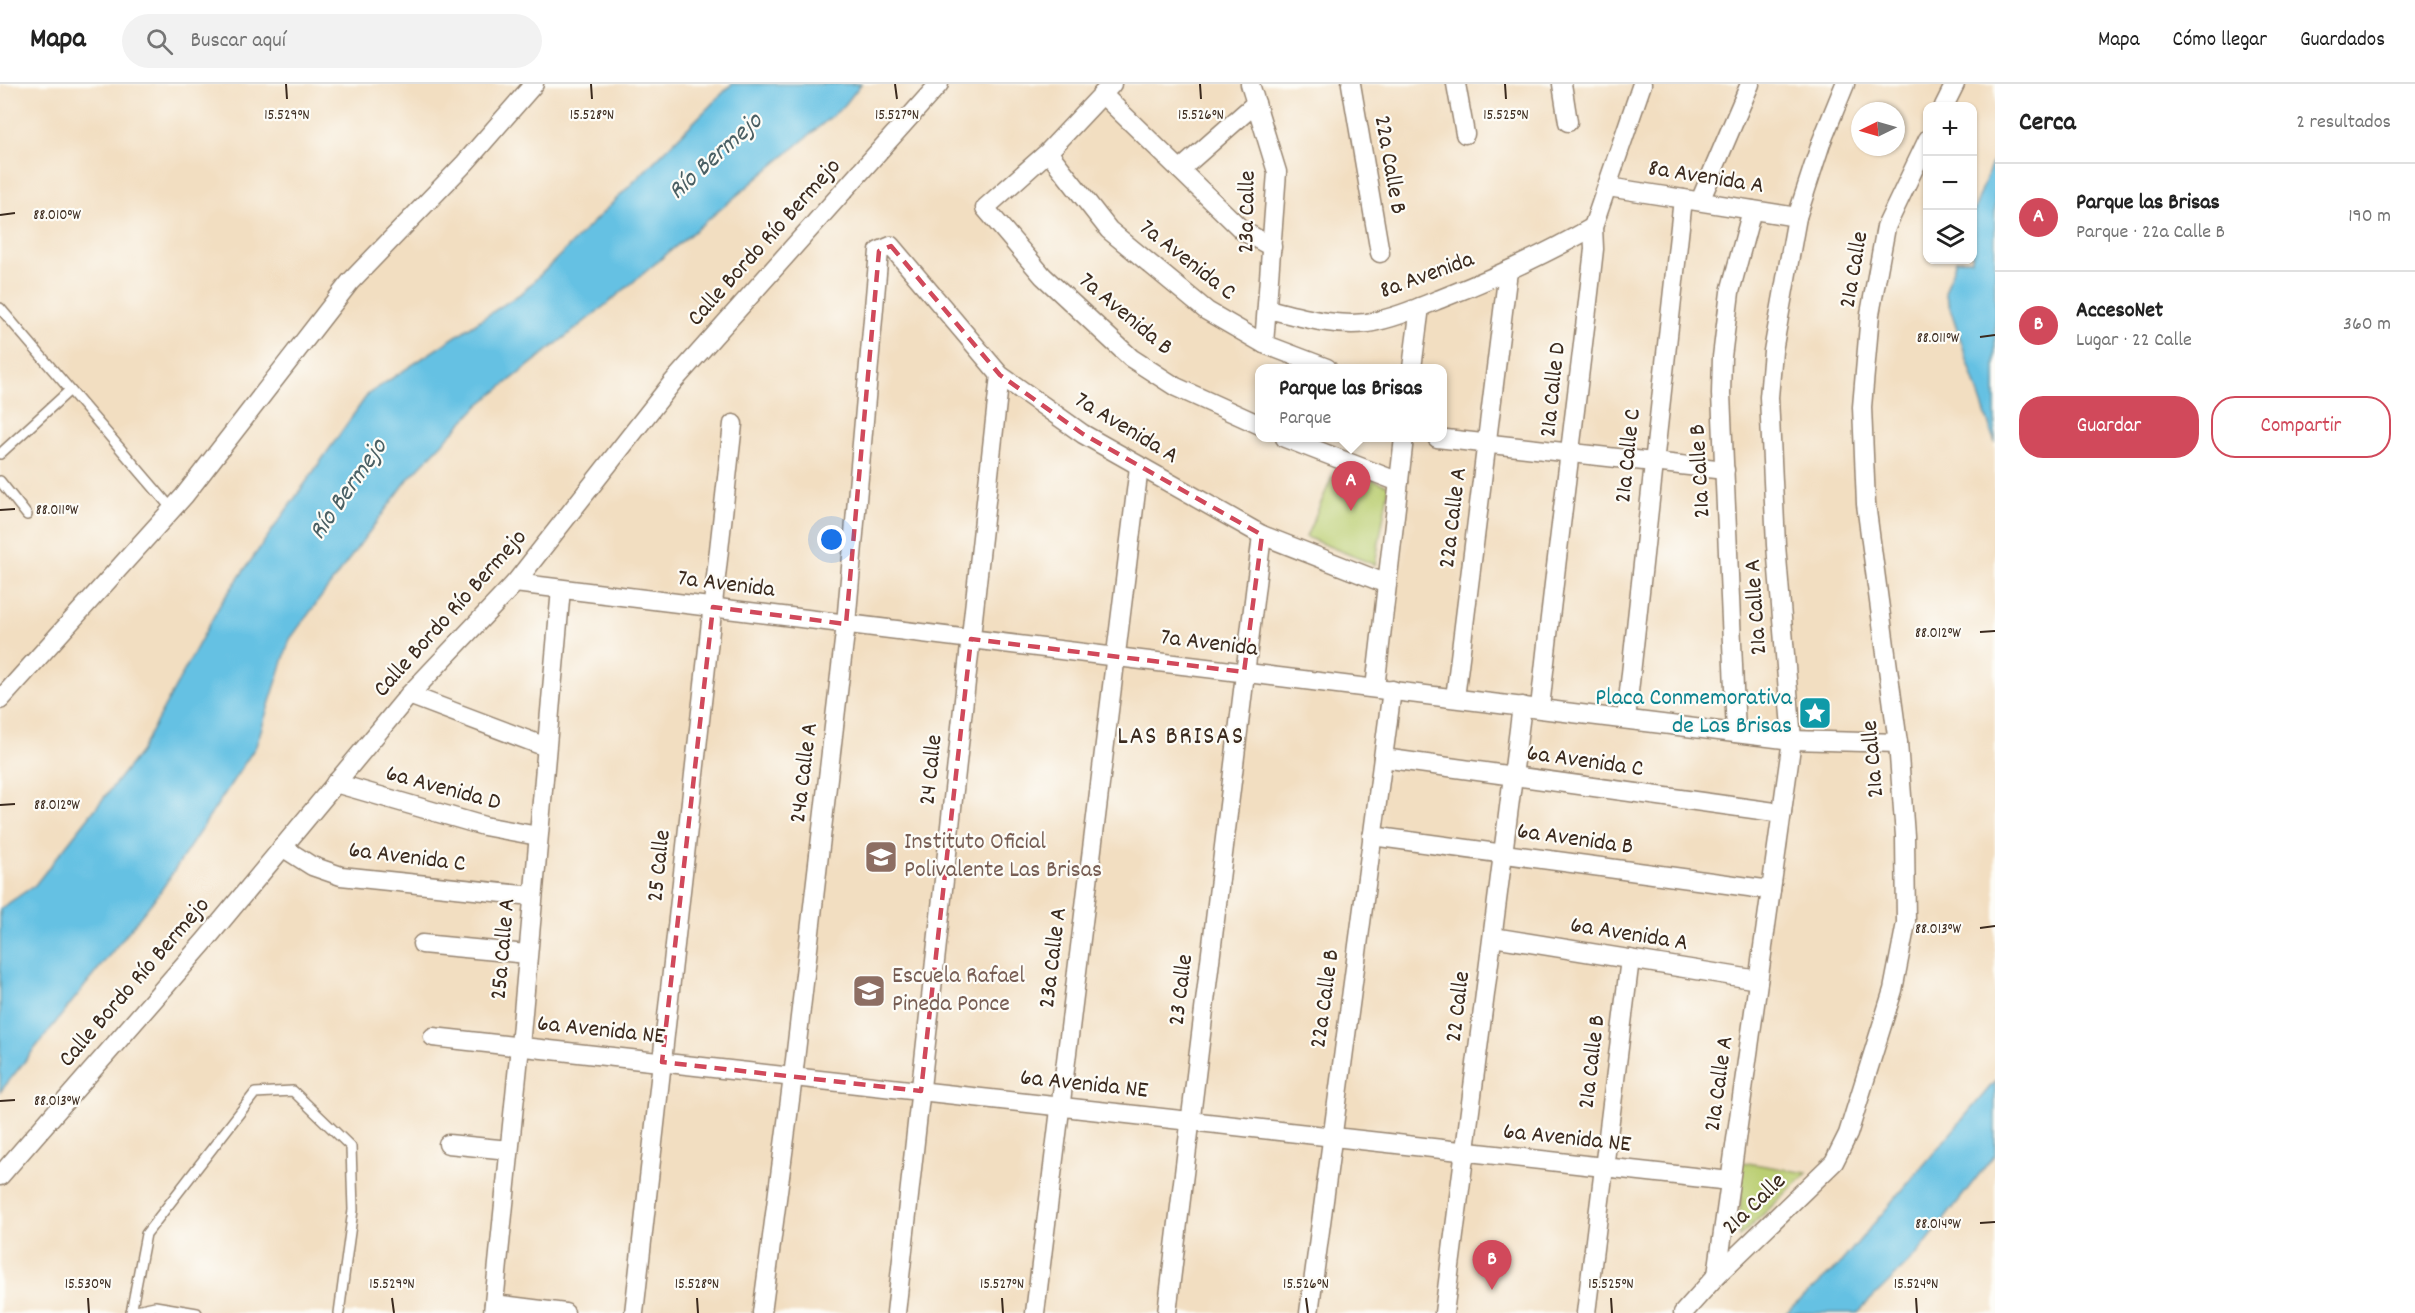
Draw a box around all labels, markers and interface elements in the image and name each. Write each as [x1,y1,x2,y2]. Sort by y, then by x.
search box [122,14,542,68]
text: Mapa [30,21,86,61]
icon: search [143,25,176,58]
text: Buscar aquí [191,26,286,57]
text: Mapa [2098,26,2140,56]
text: Cómo llegar [2173,26,2267,56]
text: Guardados [2300,26,2385,56]
north arrow [1851,102,1905,156]
map controls [1923,102,1977,264]
button: + [1923,102,1977,156]
water label: Río Bermejo [660,103,773,210]
text: 15.529°N [264,105,310,127]
text: 15.528°N [570,105,614,127]
text: 15.527°N [875,105,919,127]
text: 15.526°N [1178,105,1224,127]
text: 15.525°N [1483,105,1529,127]
text: Cerca [2019,105,2076,142]
text: 2 resultados [2296,109,2391,137]
street label: 22a Calle B [1364,113,1414,217]
street label: Calle Bordo Río Bermejo [680,151,850,335]
street label: 8a Avenida A [1646,152,1766,204]
button: − [1923,156,1977,210]
street label: 23a Calle [1230,170,1266,254]
text: Parque las Brisas [2076,188,2220,219]
text: A [2033,203,2044,231]
text: 190 m [2348,203,2391,231]
text: 88.010°W [33,205,81,227]
button: layers [1923,210,1977,264]
street label: 7a Avenida C [1131,212,1243,310]
text: Parque · 22a Calle B [2076,219,2225,247]
street label: 21a Calle [1832,229,1878,311]
street label: 8a Avenida [1375,243,1480,309]
street label: 7a Avenida B [1070,265,1180,365]
text: AccesoNet [2076,296,2163,327]
text: B [2034,311,2043,339]
text: 360 m [2343,311,2391,339]
text: Lugar · 22 Calle [2076,327,2192,355]
text: 88.011°W [1917,328,1960,350]
street label: 21a Calle D [1532,341,1576,439]
popup [1255,364,1447,442]
text: Parque las Brisas [1279,374,1423,405]
street label: 7a Avenida A [1067,384,1185,474]
button: Guardar [2019,396,2199,458]
button: Compartir [2211,396,2391,458]
text: Parque [1279,405,1331,433]
street label: 21a Calle C [1607,407,1651,505]
street label: 21a Calle B [1682,423,1720,519]
water label: Río Bermejo [301,431,398,548]
pin: A [1332,462,1370,511]
street label: 22a Calle A [1431,466,1477,570]
text: 88.011°W [36,500,79,522]
street label: Calle Bordo Río Bermejo [366,522,536,706]
your location [817,525,846,554]
street label: 21a Calle A [1737,558,1777,656]
street label: 7a Avenida [675,562,777,608]
street label: 7a Avenida [1158,621,1260,667]
text: 88.012°W [1915,623,1961,645]
place label: Placa Conmemorativa de Las Brisas [1595,682,1793,744]
place icon: Placa Conmemorativa de Las Brisas [1797,695,1833,731]
district label: LAS BRISAS [1117,719,1245,756]
street label: 21a Calle [1854,719,1894,799]
street label: 24a Calle A [782,721,828,825]
street label: 24 Calle [911,733,953,807]
street label: 6a Avenida C [1524,737,1646,787]
street label: 6a Avenida D [382,757,504,821]
text: 88.012°W [34,795,80,817]
street label: 6a Avenida B [1515,815,1635,865]
place label: Instituto Oficial Polivalente Las Brisas [904,826,1102,888]
street label: 25 Calle [639,828,681,904]
street label: 6a Avenida C [347,834,468,882]
school or university icon: Instituto Oficial Polivalente Las Brisas [863,839,899,875]
street label: Calle Bordo Río Bermejo [51,890,219,1076]
street label: 25a Calle A [483,897,525,1001]
street label: 23a Calle A [1031,906,1077,1010]
street label: 6a Avenida A [1568,909,1690,961]
text: 88.013°W [1915,919,1961,941]
street label: 22a Calle B [1302,947,1350,1051]
street label: 23 Calle [1161,952,1203,1028]
place label: Escuela Rafael Pineda Ponce [892,960,1025,1022]
street label: 22 Calle [1438,969,1480,1045]
school or university icon: Escuela Rafael Pineda Ponce [851,973,887,1009]
street label: 6a Avenida NE [535,1007,667,1055]
street label: 21a Calle B [1570,1013,1616,1111]
street label: 21a Calle A [1696,1034,1744,1134]
street label: 6a Avenida NE [1018,1061,1150,1109]
text: 88.013°W [34,1091,80,1113]
street label: 6a Avenida NE [1501,1115,1633,1163]
street label: 21a Calle [1715,1166,1795,1244]
text: 88.014°W [1915,1214,1961,1236]
pin: B [1472,1240,1512,1290]
text: 15.530°N [65,1274,111,1296]
text: 15.529°N [369,1274,415,1296]
text: 15.528°N [675,1274,719,1296]
text: 15.527°N [980,1274,1024,1296]
text: 15.526°N [1283,1274,1329,1296]
text: 15.525°N [1588,1274,1634,1296]
text: 15.524°N [1894,1274,1938,1296]

